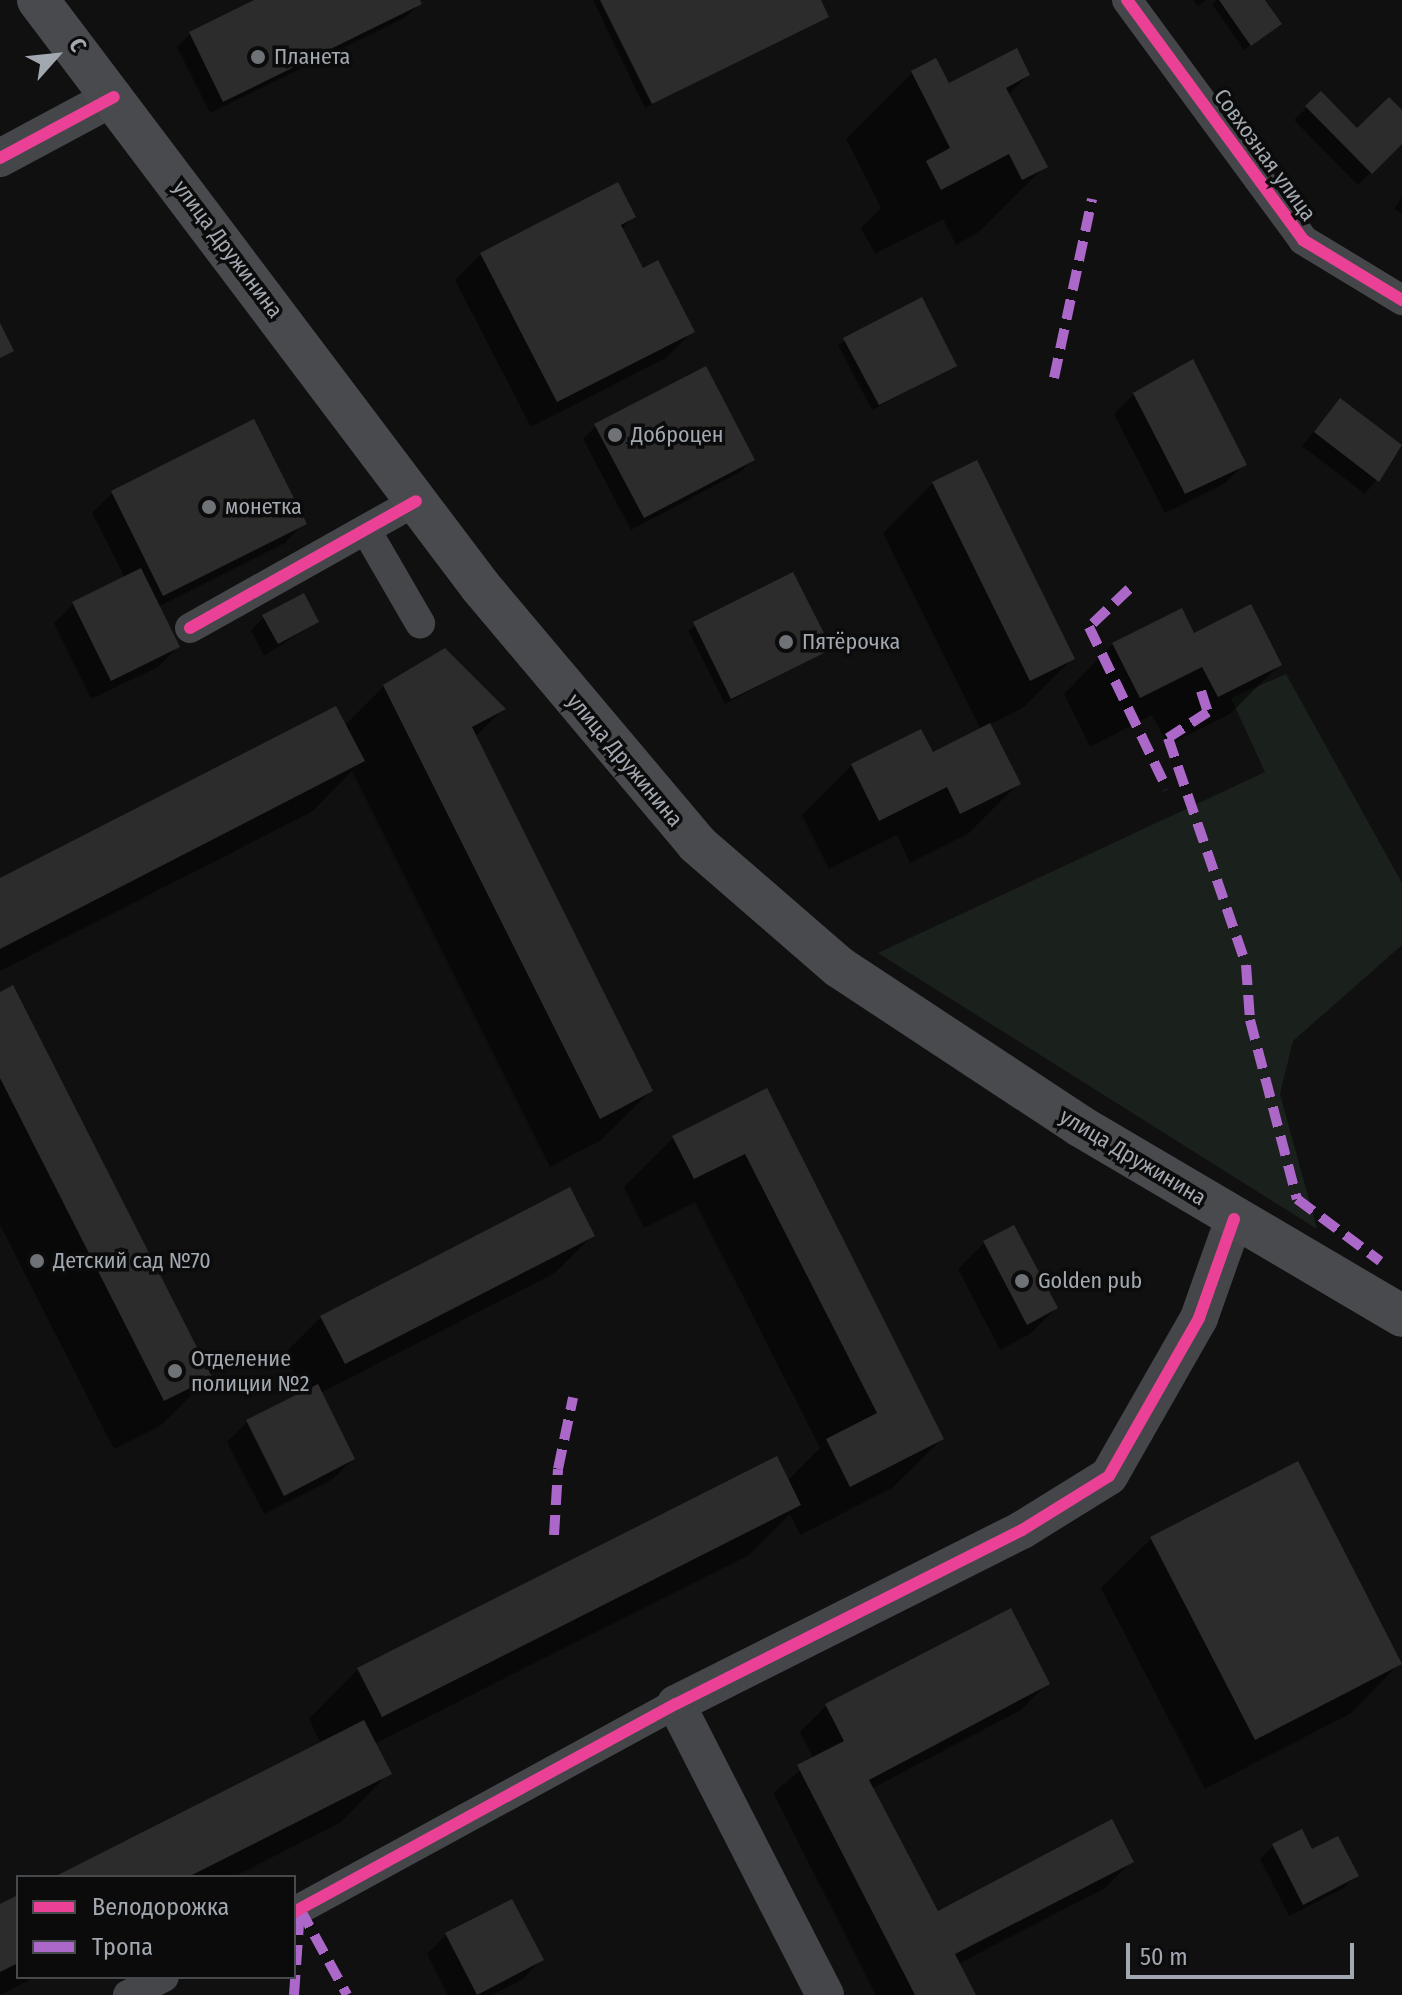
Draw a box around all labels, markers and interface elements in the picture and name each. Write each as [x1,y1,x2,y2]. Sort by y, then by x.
north arrow [16,16,96,96]
text: С [63,34,92,56]
place label: Планета [274,44,350,70]
marker: Планета [249,48,267,66]
street label: Совхозная улица [1208,84,1322,226]
street label: улица Дружинина [168,175,288,323]
place label: Доброцен [631,422,724,448]
marker: Доброцен [606,426,624,444]
place label: монетка [225,494,302,520]
marker: монетка [200,498,218,516]
place label: Пятёрочка [802,629,900,655]
marker: Пятёрочка [777,633,795,651]
street label: улица Дружинина [562,688,688,832]
street label: улица Дружинина [1055,1103,1211,1211]
place label: Детский сад №70 [53,1248,211,1274]
marker: Детский сад №70 [28,1252,46,1270]
place label: Golden pub [1038,1268,1142,1294]
marker: Golden pub [1013,1272,1031,1290]
place label: Отделение полиции №2 [191,1345,309,1396]
marker: Отделение полиции №2 [166,1362,184,1380]
legend [16,1875,296,1979]
text: Велодорожка [92,1893,229,1921]
scale bar [1130,1927,1358,1977]
text: Тропа [92,1933,153,1961]
text: 50 m [1140,1943,1188,1971]

